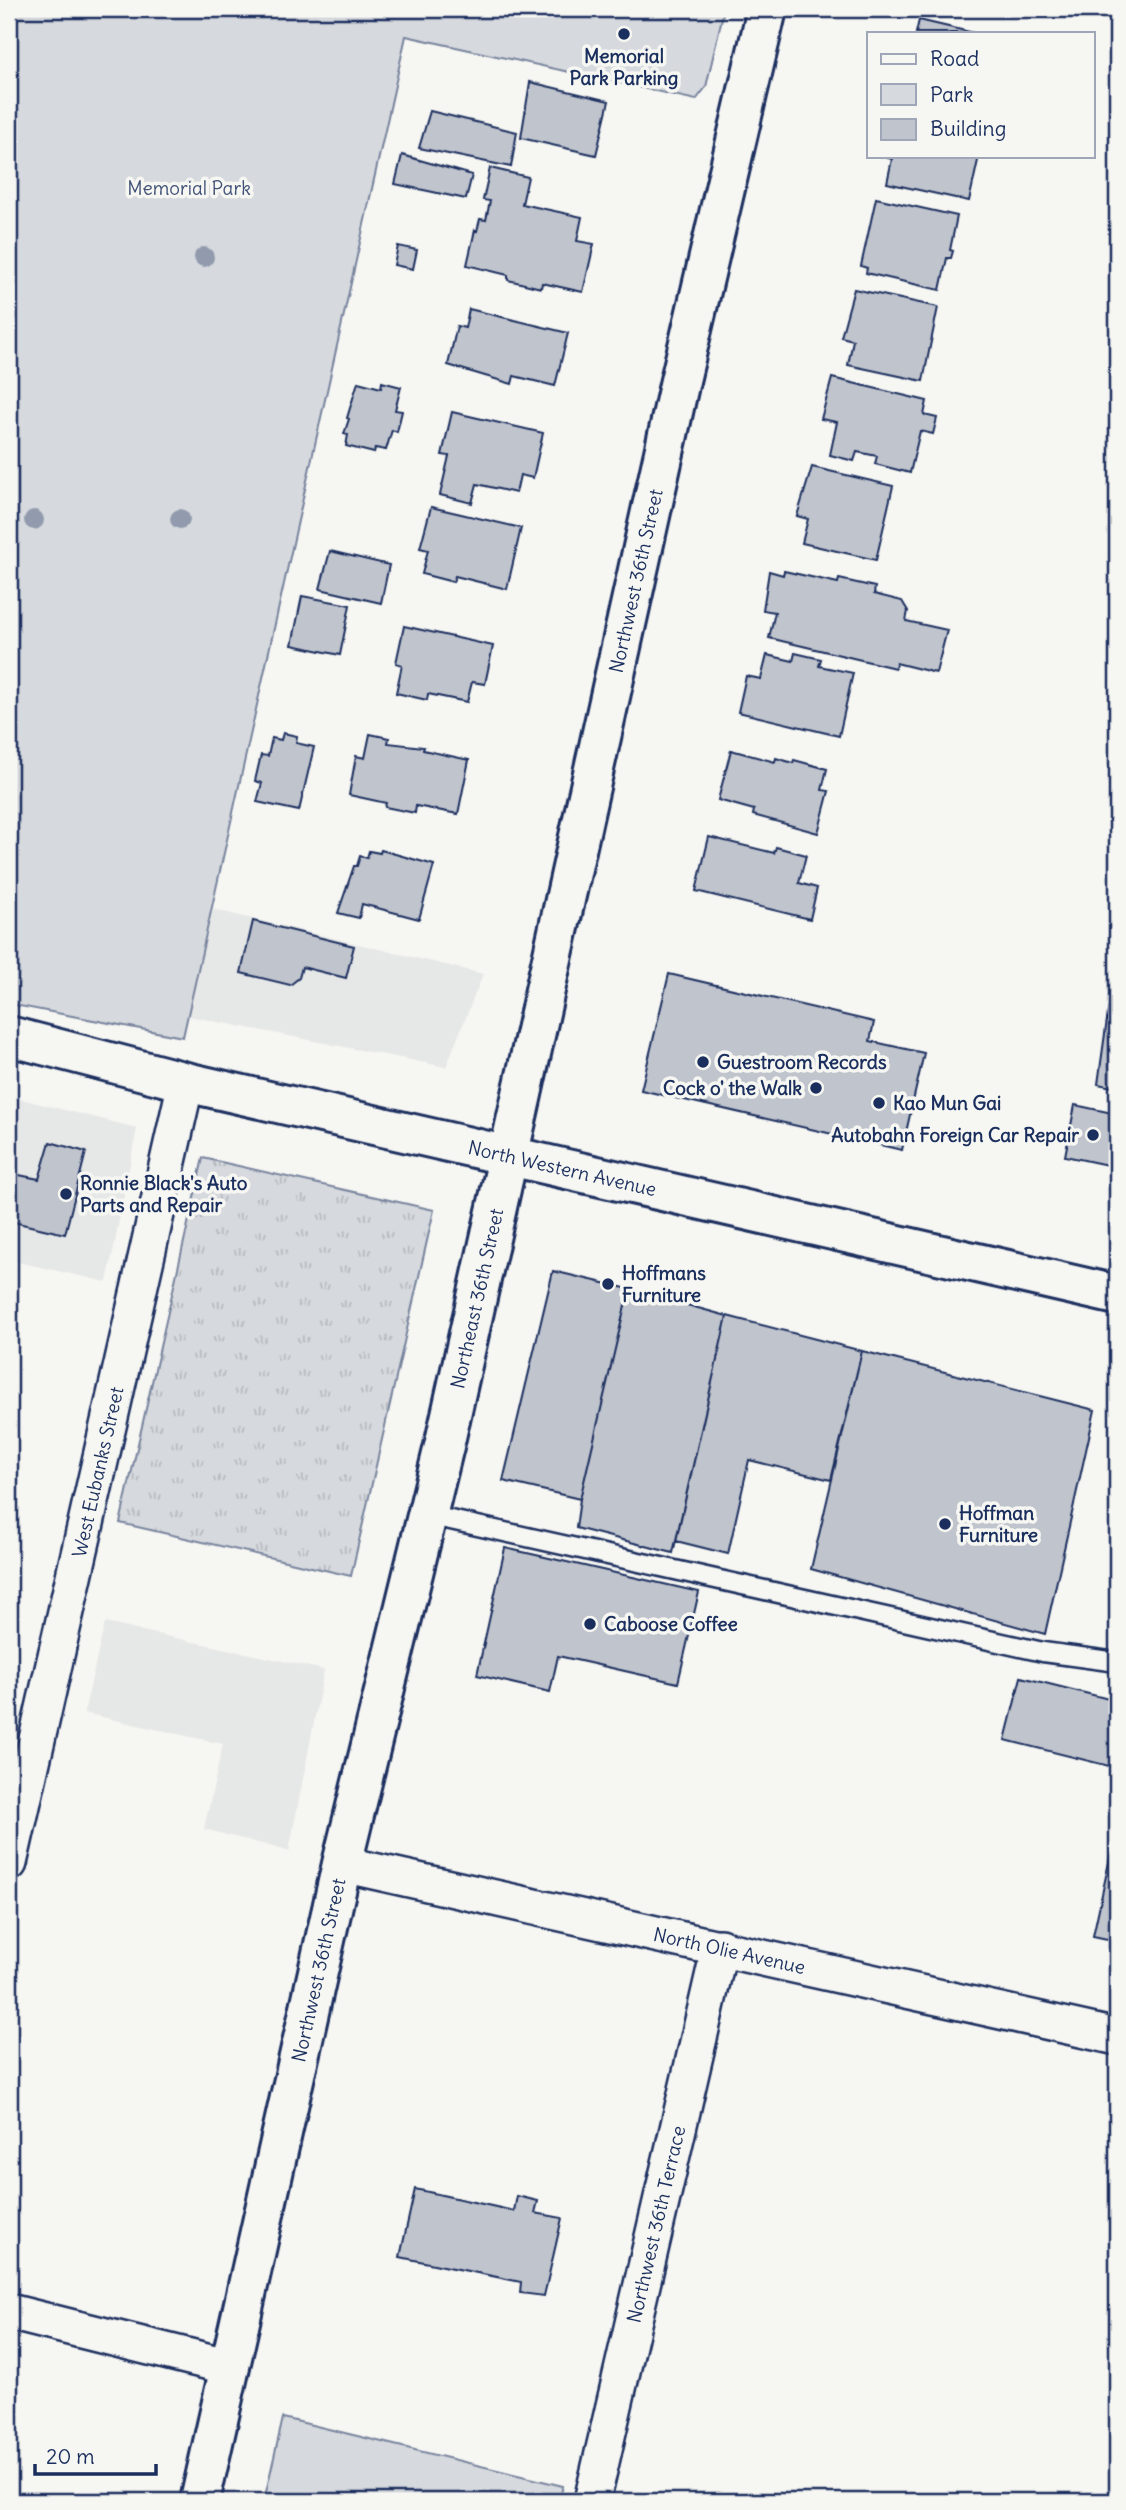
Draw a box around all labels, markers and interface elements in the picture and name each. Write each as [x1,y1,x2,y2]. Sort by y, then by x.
marker: Memorial Park Parking [616,26,632,42]
legend [867,32,1094,158]
place label: Memorial Park Parking [570,44,678,90]
text: Road [930,45,979,72]
text: Park [930,81,973,108]
text: Building [930,115,1006,142]
park label: Memorial Park [127,176,251,200]
street label: Northwest 36th Street [604,487,668,675]
place label: Guestroom Records [717,1050,887,1074]
marker: Guestroom Records [695,1054,711,1070]
place label: Cock o' the Walk [663,1076,802,1100]
marker: Cock o' the Walk [808,1080,824,1096]
place label: Kao Mun Gai [893,1091,1001,1115]
marker: Kao Mun Gai [871,1095,887,1111]
place label: Autobahn Foreign Car Repair [831,1123,1079,1147]
marker: Autobahn Foreign Car Repair [1085,1127,1101,1143]
street label: North Western Avenue [466,1135,659,1201]
place label: Ronnie Black's Auto Parts and Repair [80,1171,248,1217]
marker: Ronnie Black's Auto Parts and Repair [58,1186,74,1202]
street label: Northeast 36th Street [445,1206,508,1391]
place label: Hoffmans Furniture [622,1261,706,1307]
marker: Hoffmans Furniture [600,1276,616,1292]
street label: West Eubanks Street [67,1384,129,1560]
place label: Hoffman Furniture [959,1501,1038,1547]
marker: Hoffman Furniture [937,1516,953,1532]
place label: Caboose Coffee [604,1612,738,1636]
marker: Caboose Coffee [582,1616,598,1632]
street label: Northwest 36th Street [286,1876,351,2064]
street label: North Olie Avenue [651,1922,808,1979]
street label: Northwest 36th Terrace [622,2123,690,2325]
scale bar [35,2433,156,2477]
text: 20 m [46,2443,95,2470]

